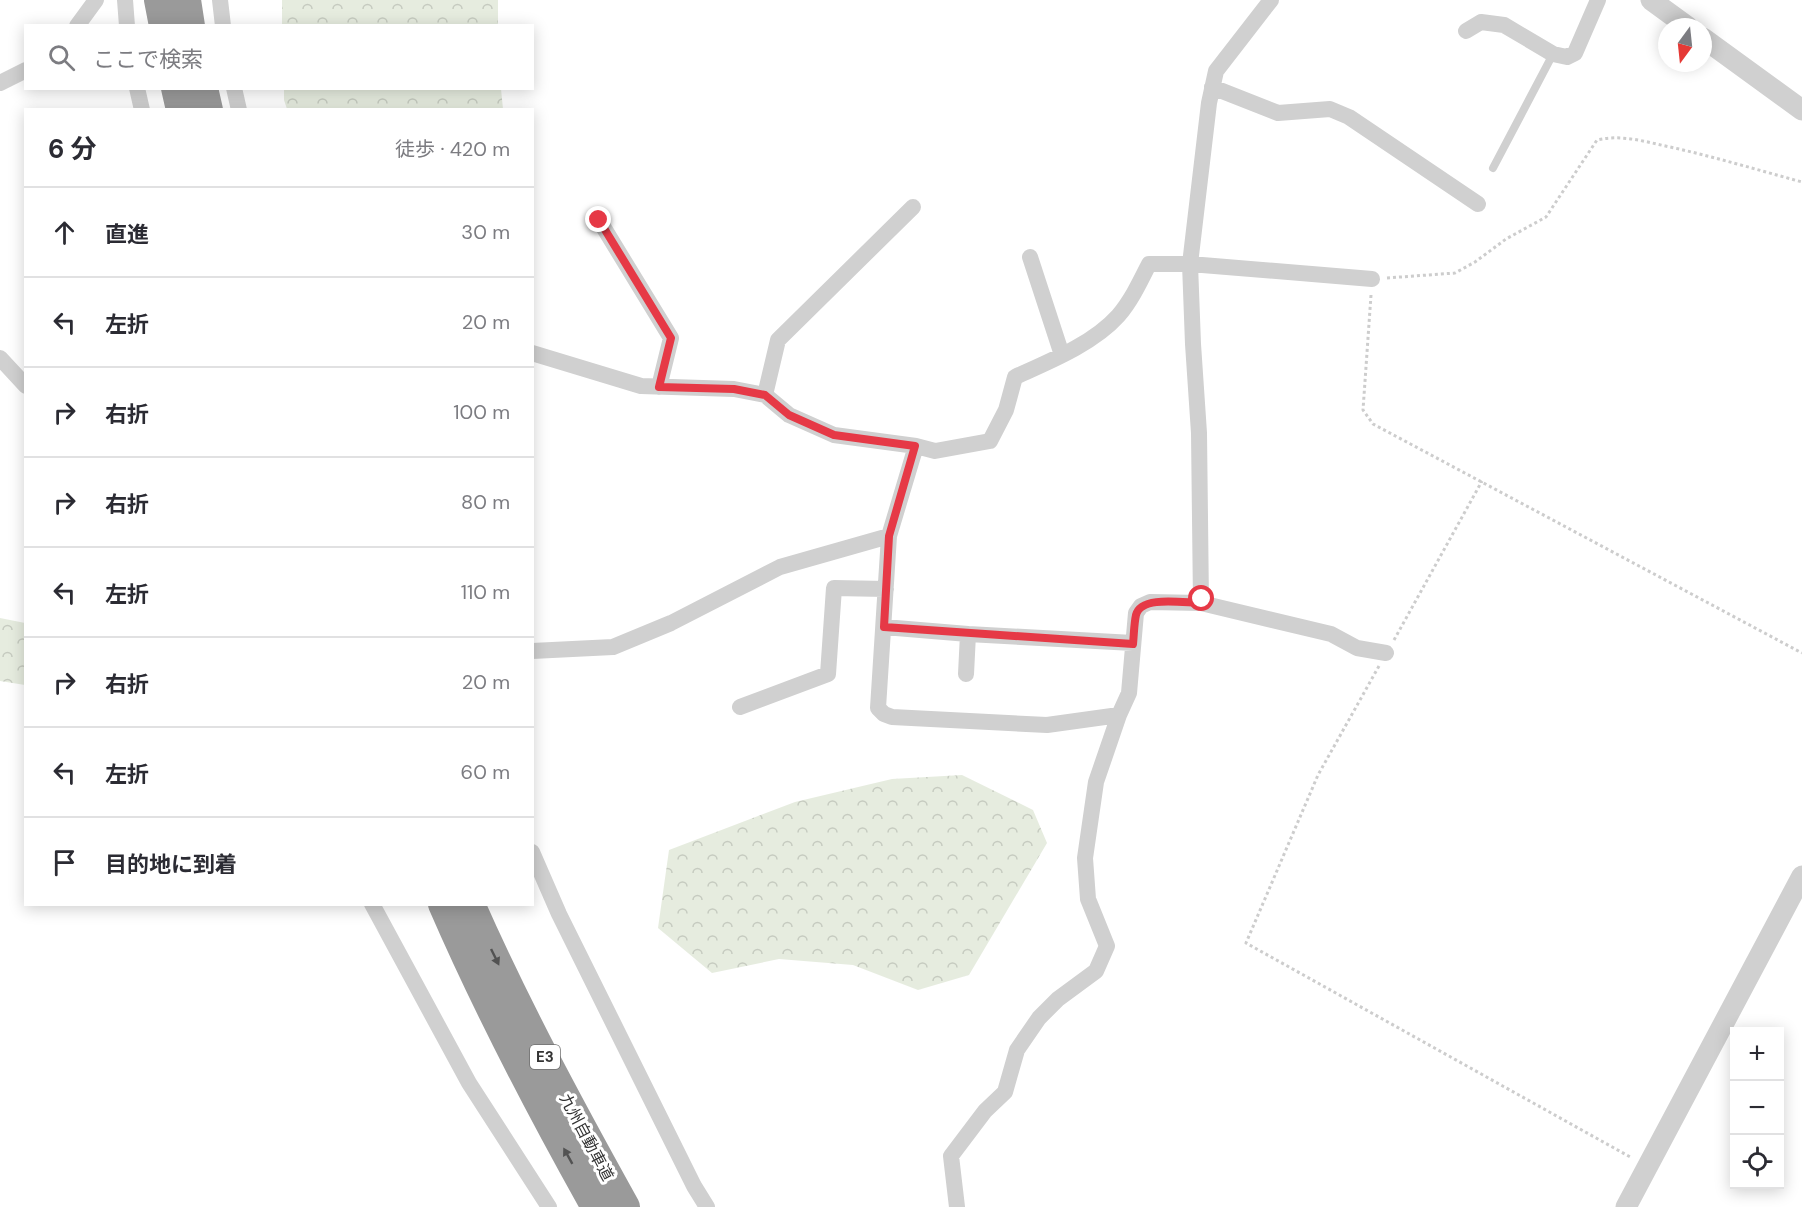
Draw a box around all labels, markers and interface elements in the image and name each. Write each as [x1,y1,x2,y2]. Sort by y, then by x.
north arrow [1658,18,1712,72]
search box [24,24,534,90]
icon: search [45,41,78,74]
text: ここで検索 [93,45,203,74]
text: 6 分 [48,132,97,166]
text: 徒歩 · 420 m [395,136,510,162]
route end [585,206,611,232]
icon: ahead [48,216,81,249]
text: 30 m [461,219,510,245]
text: 直進 [105,220,149,249]
icon: left [48,306,81,339]
text: 20 m [462,309,510,335]
text: 左折 [105,310,149,339]
icon: right [48,396,81,429]
text: 100 m [453,399,510,425]
text: 右折 [105,400,149,429]
icon: right [48,486,81,519]
text: 80 m [461,489,510,515]
text: 右折 [105,490,149,519]
icon: left [48,576,81,609]
text: 110 m [461,579,510,605]
text: 左折 [105,580,149,609]
route start [1188,585,1214,611]
icon: right [48,666,81,699]
text: 20 m [462,669,510,695]
text: 右折 [105,670,149,699]
icon: left [48,756,81,789]
text: 60 m [461,759,510,785]
text: 左折 [105,760,149,789]
icon: arrive [48,846,81,879]
text: 目的地に到着 [105,850,237,879]
one-way arrow [491,949,500,966]
map controls [1730,1027,1784,1189]
button: + [1730,1027,1784,1081]
road number: E3 [530,1045,560,1069]
button: − [1730,1081,1784,1135]
street label: 九州自動車道 [555,1090,618,1185]
button: locate [1730,1135,1784,1189]
one-way arrow [563,1147,573,1164]

